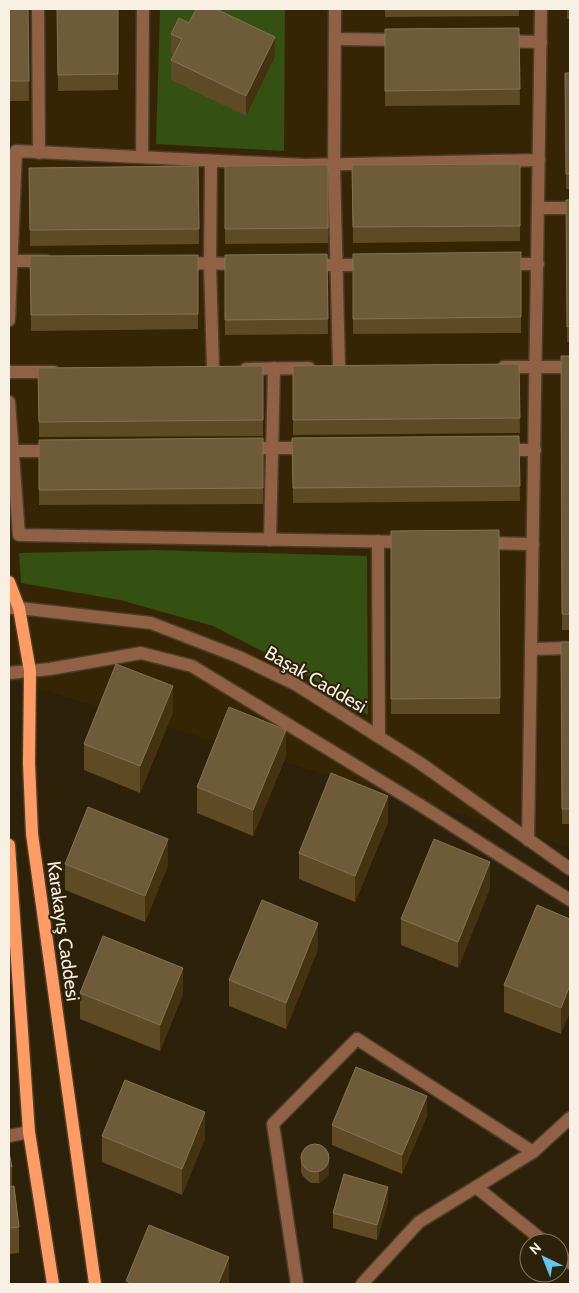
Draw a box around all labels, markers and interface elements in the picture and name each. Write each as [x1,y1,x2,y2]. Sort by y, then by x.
street label: Başak Caddesi [261,641,371,718]
street label: Karakayış Caddesi [42,859,85,1003]
north arrow [519,1233,569,1283]
text: N [525,1239,545,1258]

